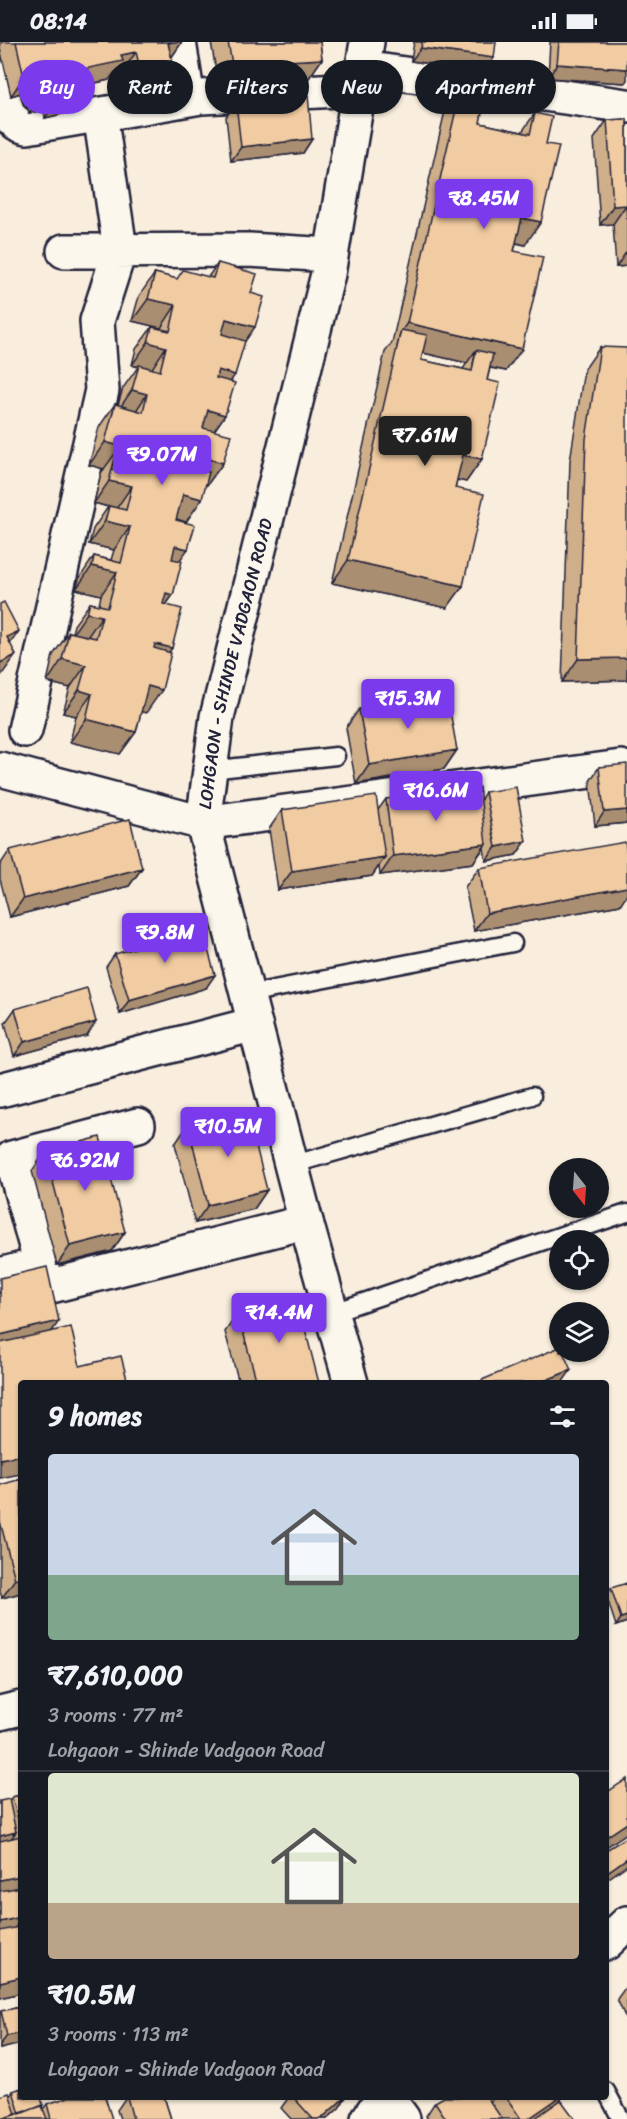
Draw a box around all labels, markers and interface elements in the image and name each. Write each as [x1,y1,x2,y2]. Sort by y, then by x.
text: 08:14 [30,2,87,41]
chip: Buy [18,60,95,114]
chip: Rent [107,60,193,114]
chip: Filters [205,60,309,114]
chip: New [321,60,403,114]
chip: Apartment [415,60,556,114]
pin: ₹8.45M [435,179,533,230]
text: ₹8.45M [449,181,519,216]
pin: ₹7.61M [376,416,474,467]
text: ₹7.61M [393,418,457,453]
pin: ₹9.07M [113,435,211,486]
text: ₹9.07M [127,437,197,472]
street label: LOHGAON - SHINDE VADGAON ROAD [189,515,282,811]
pin: ₹15.3M [359,679,457,730]
text: ₹15.3M [375,681,441,716]
pin: ₹16.6M [387,771,485,822]
text: ₹16.6M [404,773,468,808]
pin: ₹9.8M [123,913,207,964]
text: ₹9.8M [136,915,194,950]
pin: ₹10.5M [179,1107,277,1158]
text: ₹10.5M [195,1109,262,1144]
pin: ₹6.92M [36,1141,134,1192]
text: ₹6.92M [51,1143,119,1178]
north arrow [549,1158,609,1218]
map controls [549,1158,609,1362]
button: locate [549,1230,609,1290]
pin: ₹14.4M [230,1293,328,1344]
text: ₹14.4M [245,1295,313,1330]
button: layers [549,1302,609,1362]
text: 9 homes [48,1393,142,1439]
icon: filters [546,1400,579,1433]
icon: home [260,1493,368,1601]
text: ₹7,610,000 [48,1652,183,1698]
text: 3 rooms · 77 m² [48,1698,183,1733]
text: Lohgaon - Shinde Vadgaon Road [48,1733,324,1768]
icon: home [260,1812,368,1920]
text: ₹10.5M [48,1971,135,2017]
text: 3 rooms · 113 m² [48,2017,189,2052]
text: Lohgaon - Shinde Vadgaon Road [48,2052,324,2087]

